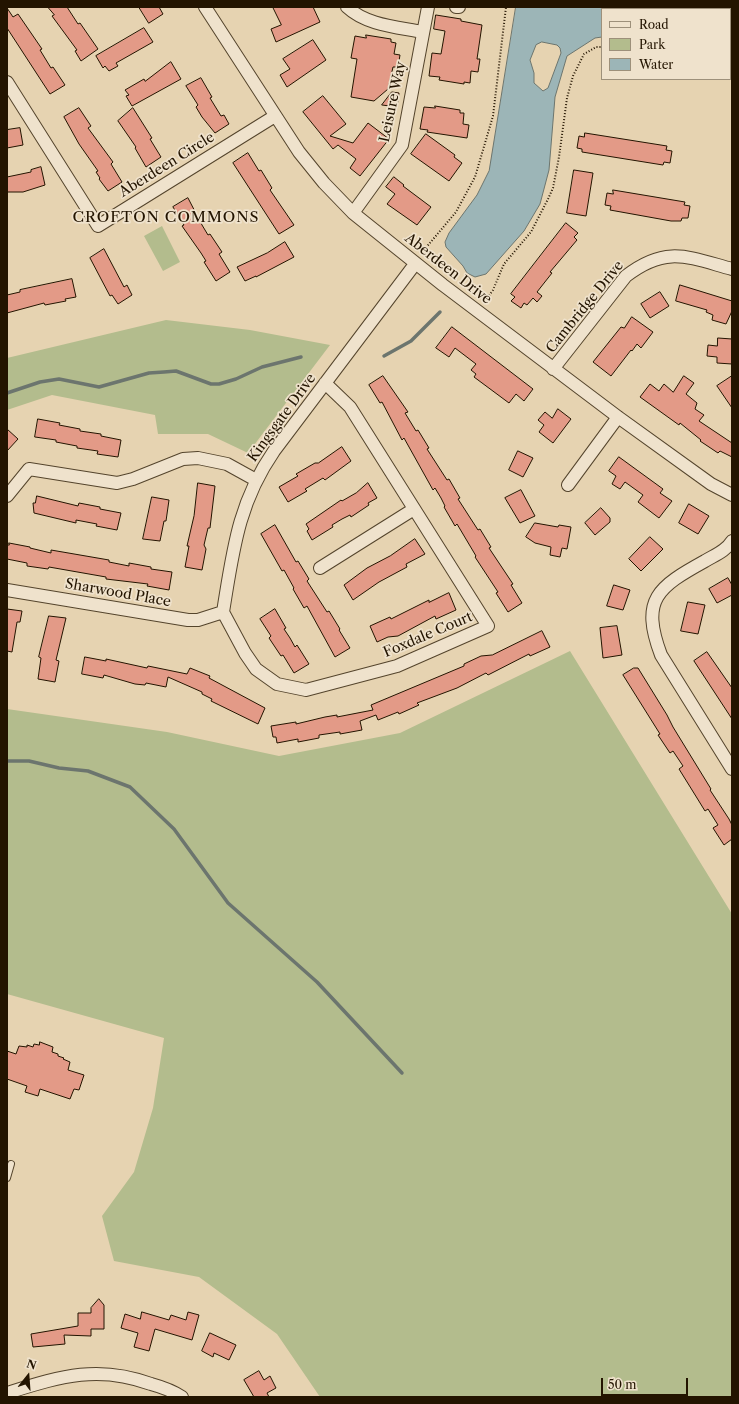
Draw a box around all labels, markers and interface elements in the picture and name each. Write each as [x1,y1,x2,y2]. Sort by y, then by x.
legend [601,8,731,80]
text: Road [639,17,669,32]
text: Park [639,37,665,52]
text: Water [639,57,673,72]
street label: Leisure Way [376,60,410,144]
street label: Aberdeen Circle [116,129,218,201]
district label: CROFTON COMMONS [72,209,260,227]
street label: Aberdeen Drive [401,230,495,308]
street label: Cambridge Drive [543,258,627,356]
street label: Kingsgate Drive [244,371,320,465]
street label: Sharwood Place [64,575,172,611]
street label: Foxdale Court [381,609,475,661]
north arrow [8,1356,48,1396]
text: N [25,1356,38,1373]
scale bar [603,1370,690,1396]
text: 50 m [608,1377,637,1392]

